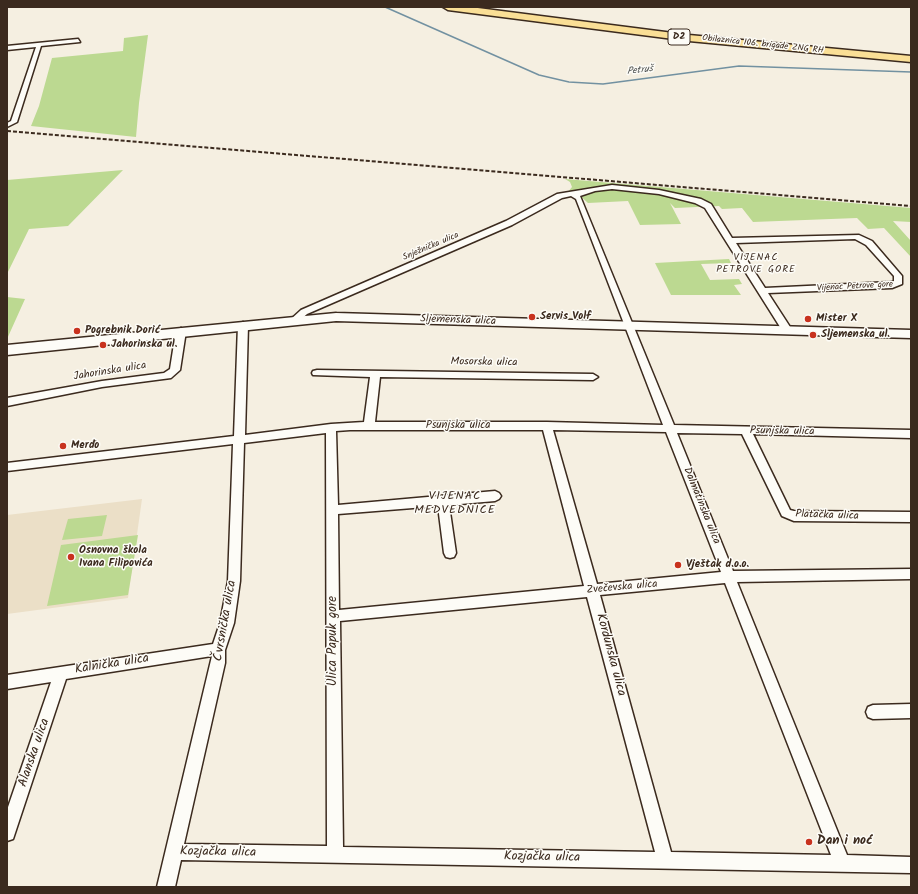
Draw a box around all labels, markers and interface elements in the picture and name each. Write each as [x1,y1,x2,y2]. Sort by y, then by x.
road number: D2 [668,29,690,45]
street label: Obilaznica 106. brigade ZNG RH [702,33,824,57]
water label: Petruš [626,63,654,79]
street label: Snježnička ulica [401,230,461,264]
district label: VIJENAC PETROVE GORE [716,252,796,276]
street label: Vijenac Petrove gore [817,280,893,294]
place label: Servis Volf [540,310,591,324]
marker: Servis Volf [527,312,537,322]
place label: Mister X [816,312,857,326]
street label: Sljemenska ulica [420,313,496,329]
marker: Mister X [803,314,813,324]
place label: Pogrebnik Dorić [85,324,160,338]
marker: Pogrebnik Dorić [72,326,82,336]
place label: Sljemenska ul. [821,328,890,342]
marker: Sljemenska ul. [808,330,818,340]
place label: Jahorinska ul. [111,338,177,352]
marker: Jahorinska ul. [98,340,108,350]
street label: Mosorska ulica [450,356,518,370]
street label: Jahorinska ulica [73,360,147,384]
street label: Psunjska ulica [426,419,490,433]
street label: Psunjska ulica [750,425,814,439]
place label: Merđo [71,439,99,453]
marker: Merđo [58,441,68,451]
street label: Dalmatinska ulica [680,466,722,546]
district label: VIJENAC MEDVEDNICE [414,490,496,518]
street label: Platačka ulica [795,508,859,524]
place label: Osnovna škola Ivana Filipovića [79,544,153,570]
marker: Osnovna škola Ivana Filipovića [66,552,76,562]
place label: Vještak d.o.o. [686,558,749,572]
marker: Vještak d.o.o. [673,560,683,570]
street label: Zvečevska ulica [586,578,658,598]
street label: Čvrsnička ulica [211,579,241,663]
street label: Ulica Papuk gore [326,596,342,686]
street label: Kordunska ulica [591,612,629,698]
street label: Kalnička ulica [74,651,150,679]
street label: Alanska ulica [16,717,54,789]
place label: Dan i noć [817,834,872,850]
marker: Dan i noć [804,837,814,847]
street label: Kozjačka ulica [180,845,256,861]
street label: Kozjačka ulica [504,850,580,866]

